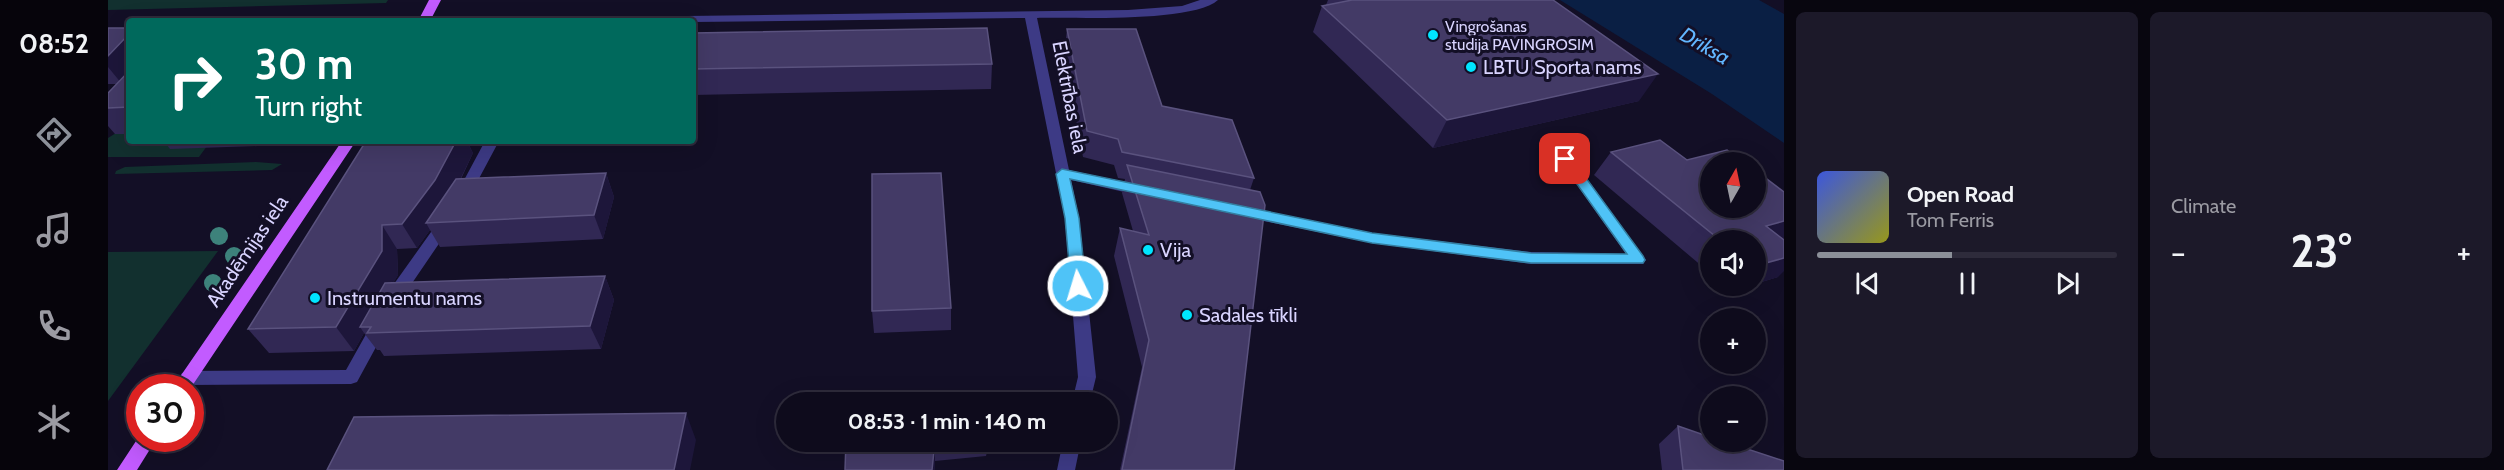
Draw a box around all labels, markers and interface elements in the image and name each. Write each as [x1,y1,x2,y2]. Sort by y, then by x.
place label: Vingrošanas studija PAVINGROSIM [1445,17,1594,54]
water label: Driksa [1676,21,1735,70]
text: 08:52 [19,27,89,60]
marker: Vingrošanas studija PAVINGROSIM [1426,28,1440,42]
text: 30 m [255,38,353,90]
street label: Elektrības iela [1047,39,1093,156]
icon: right [156,42,234,120]
place label: LBTU Sporta nams [1483,55,1642,79]
marker: LBTU Sporta nams [1464,60,1478,74]
text: Turn right [255,90,362,123]
icon: directions [33,114,75,156]
pin [1539,133,1590,184]
icon: arrive [1548,142,1581,175]
north arrow [1700,152,1766,218]
map controls [1700,152,1766,452]
text: Open Road [1907,181,2014,208]
street label: Akadēmijas iela [201,190,293,311]
text: Climate [2171,194,2236,218]
text: Tom Ferris [1907,208,1994,232]
icon: music [33,209,75,251]
text: 23° [2290,224,2352,278]
button: sound [1700,230,1766,296]
text: − [2171,232,2186,272]
text: + [2456,232,2471,272]
place label: Vija [1160,238,1192,262]
marker: Vija [1141,243,1155,257]
position arrow [1046,254,1110,318]
icon: previous [1851,267,1884,300]
icon: pause [1951,267,1984,300]
icon: next [2051,267,2084,300]
place label: Instrumentu nams [327,286,482,310]
marker: Instrumentu nams [308,291,322,305]
place label: Sadales tīkli [1199,303,1298,327]
icon: phone [33,305,75,347]
marker: Sadales tīkli [1180,308,1194,322]
button: + [1700,308,1766,374]
speed limit sign: 30 [126,374,204,452]
button: − [1700,386,1766,452]
icon: climate [33,401,75,443]
text: 08:53 · 1 min · 140 m [848,408,1046,435]

